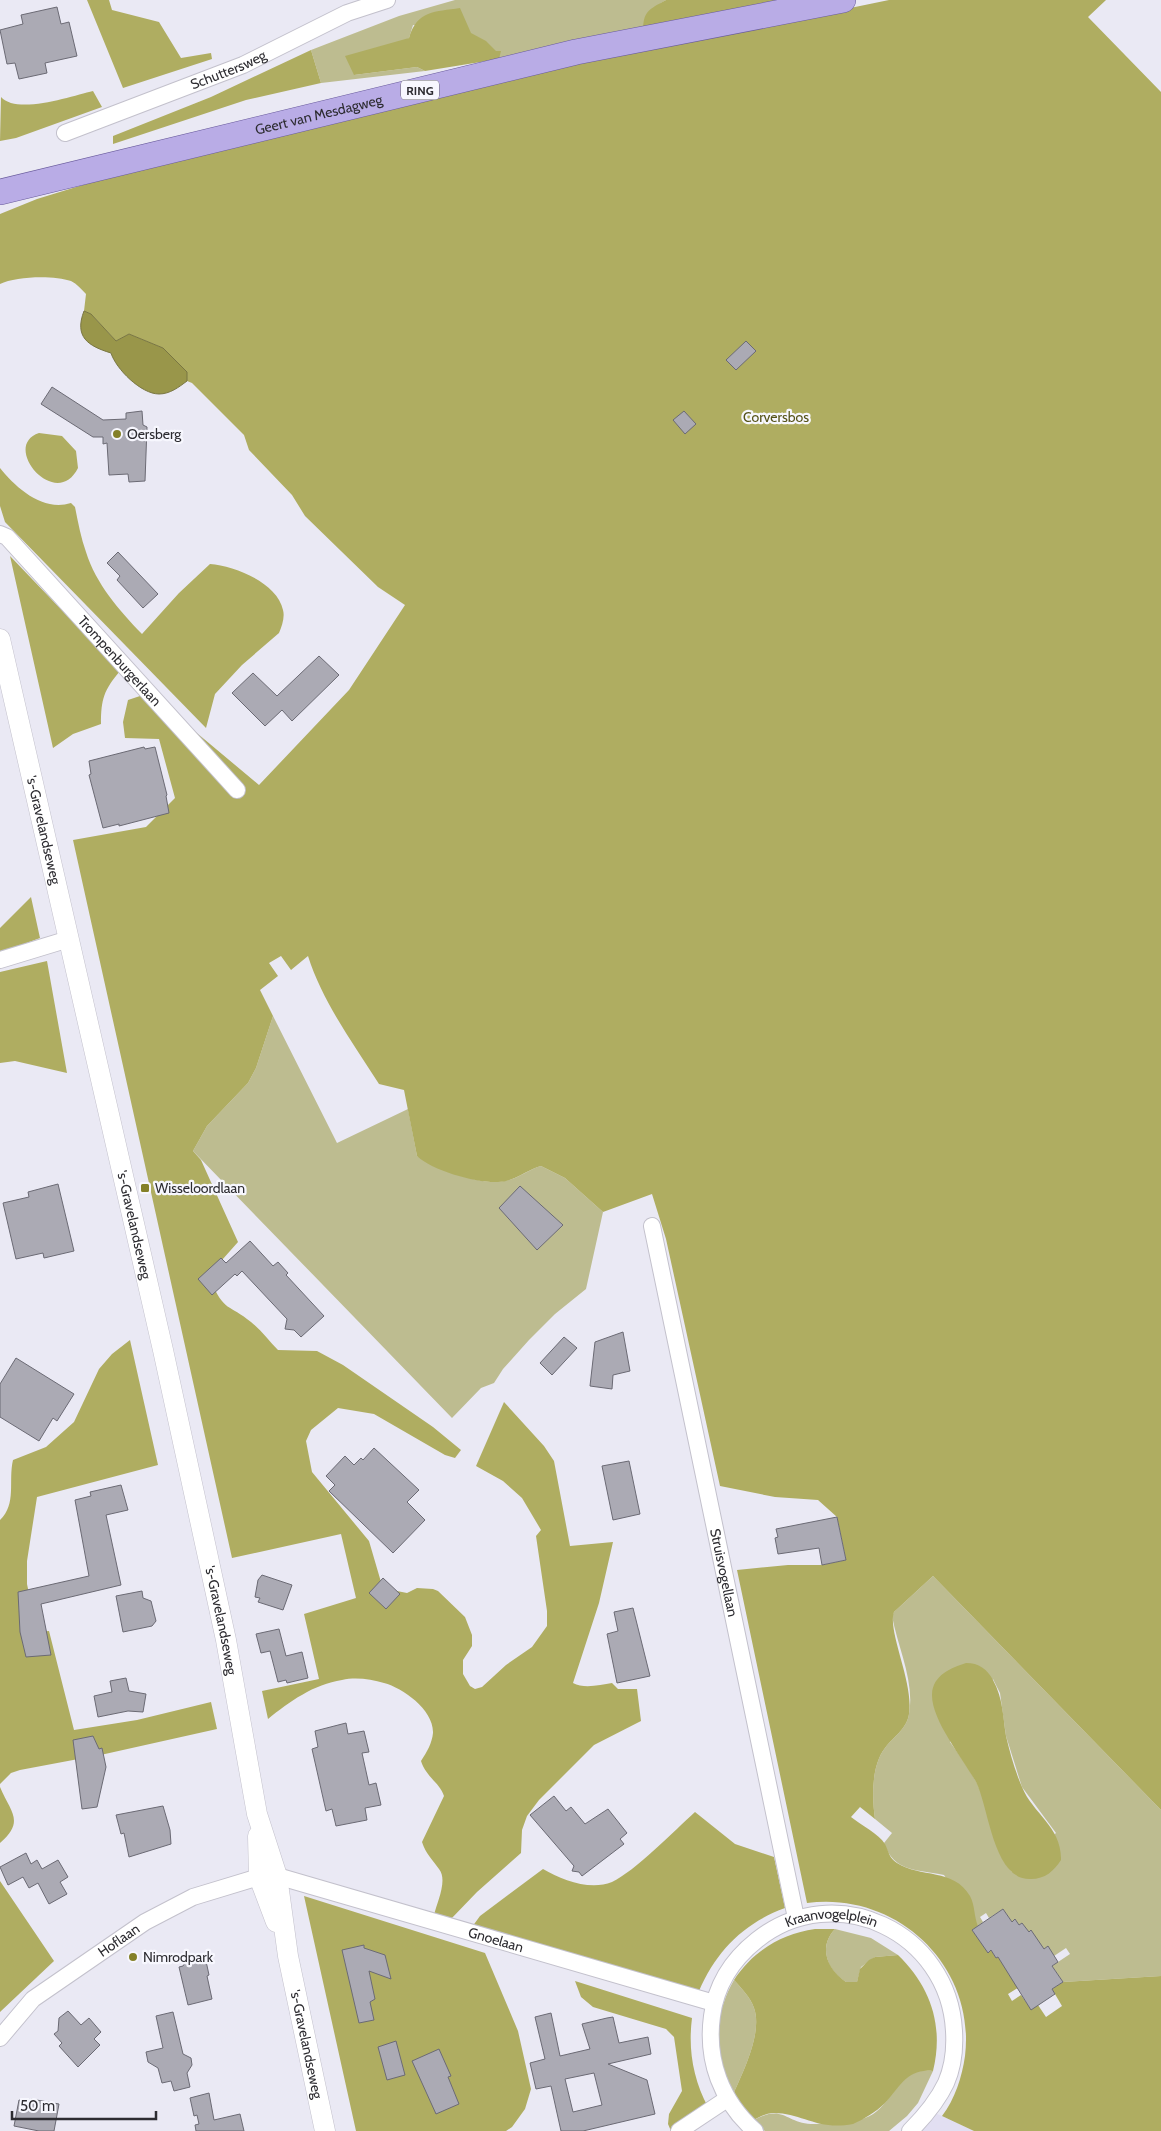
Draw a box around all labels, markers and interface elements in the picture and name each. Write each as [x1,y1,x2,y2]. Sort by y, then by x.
street label: Schuttersweg [188,45,270,93]
road number: RING [401,80,439,100]
street label: Geert van Mesdagweg [253,90,385,139]
park label: Corversbos [743,408,809,426]
place label: Oersberg [127,425,182,443]
marker: Oersberg [111,428,123,440]
street label: Trompenburgerlaan [74,612,165,710]
street label: 's-Gravelandseweg [23,774,65,887]
street label: 's-Gravelandseweg [113,1169,156,1282]
place label: Wisseloordlaan [155,1179,245,1197]
marker: Wisseloordlaan [139,1182,151,1194]
street label: Struisvogellaan [706,1527,742,1619]
street label: 's-Gravelandseweg [201,1564,241,1677]
street label: Kraanvogelplein [782,1905,881,1931]
street label: Hoflaan [94,1919,143,1961]
street label: Gnoelaan [466,1923,526,1956]
place label: Nimrodpark [143,1948,214,1966]
marker: Nimrodpark [127,1951,139,1963]
street label: 's-Gravelandseweg [286,1988,327,2101]
scale bar [12,2088,156,2120]
text: 50 m [20,2097,55,2115]

